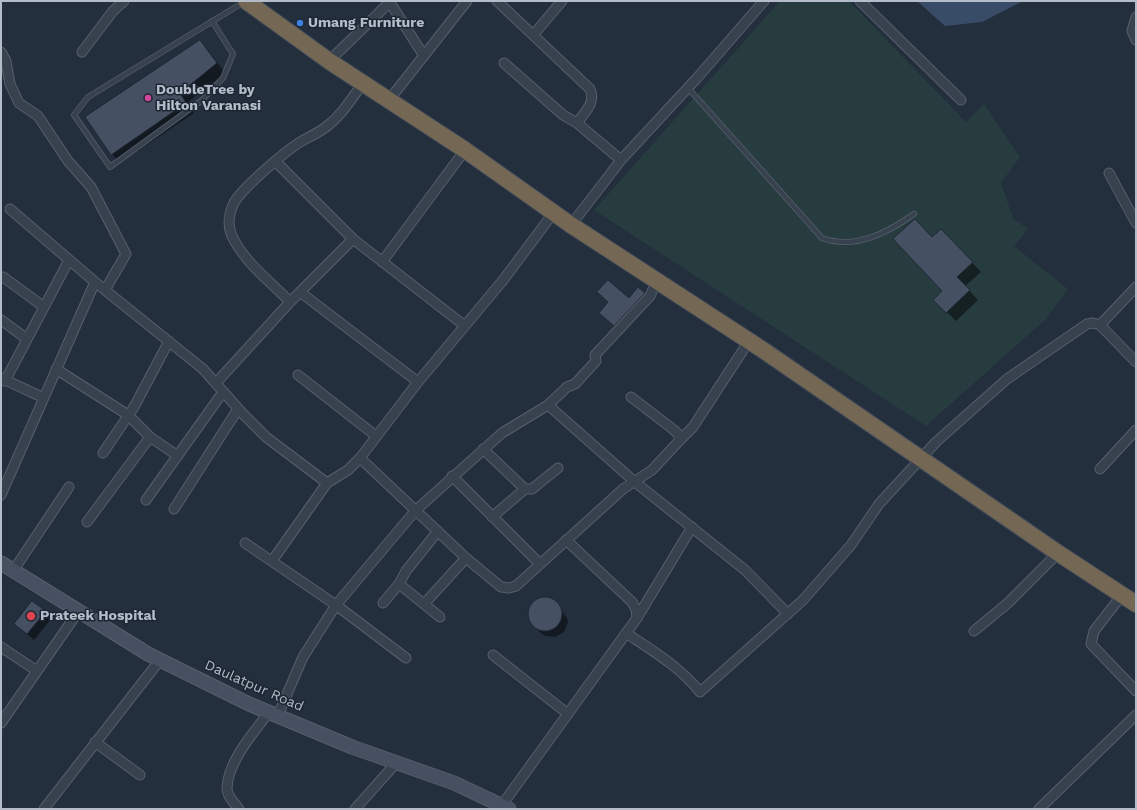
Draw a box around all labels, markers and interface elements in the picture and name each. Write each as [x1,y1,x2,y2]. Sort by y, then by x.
place label: Umang Furniture [308,15,424,31]
marker: Umang Furniture [295,18,305,28]
place label: DoubleTree by Hilton Varanasi [156,82,261,114]
marker: DoubleTree by Hilton Varanasi [143,93,153,103]
place label: Prateek Hospital [40,608,156,624]
marker: Prateek Hospital [25,610,37,622]
street label: Daulatpur Road [202,657,306,715]

